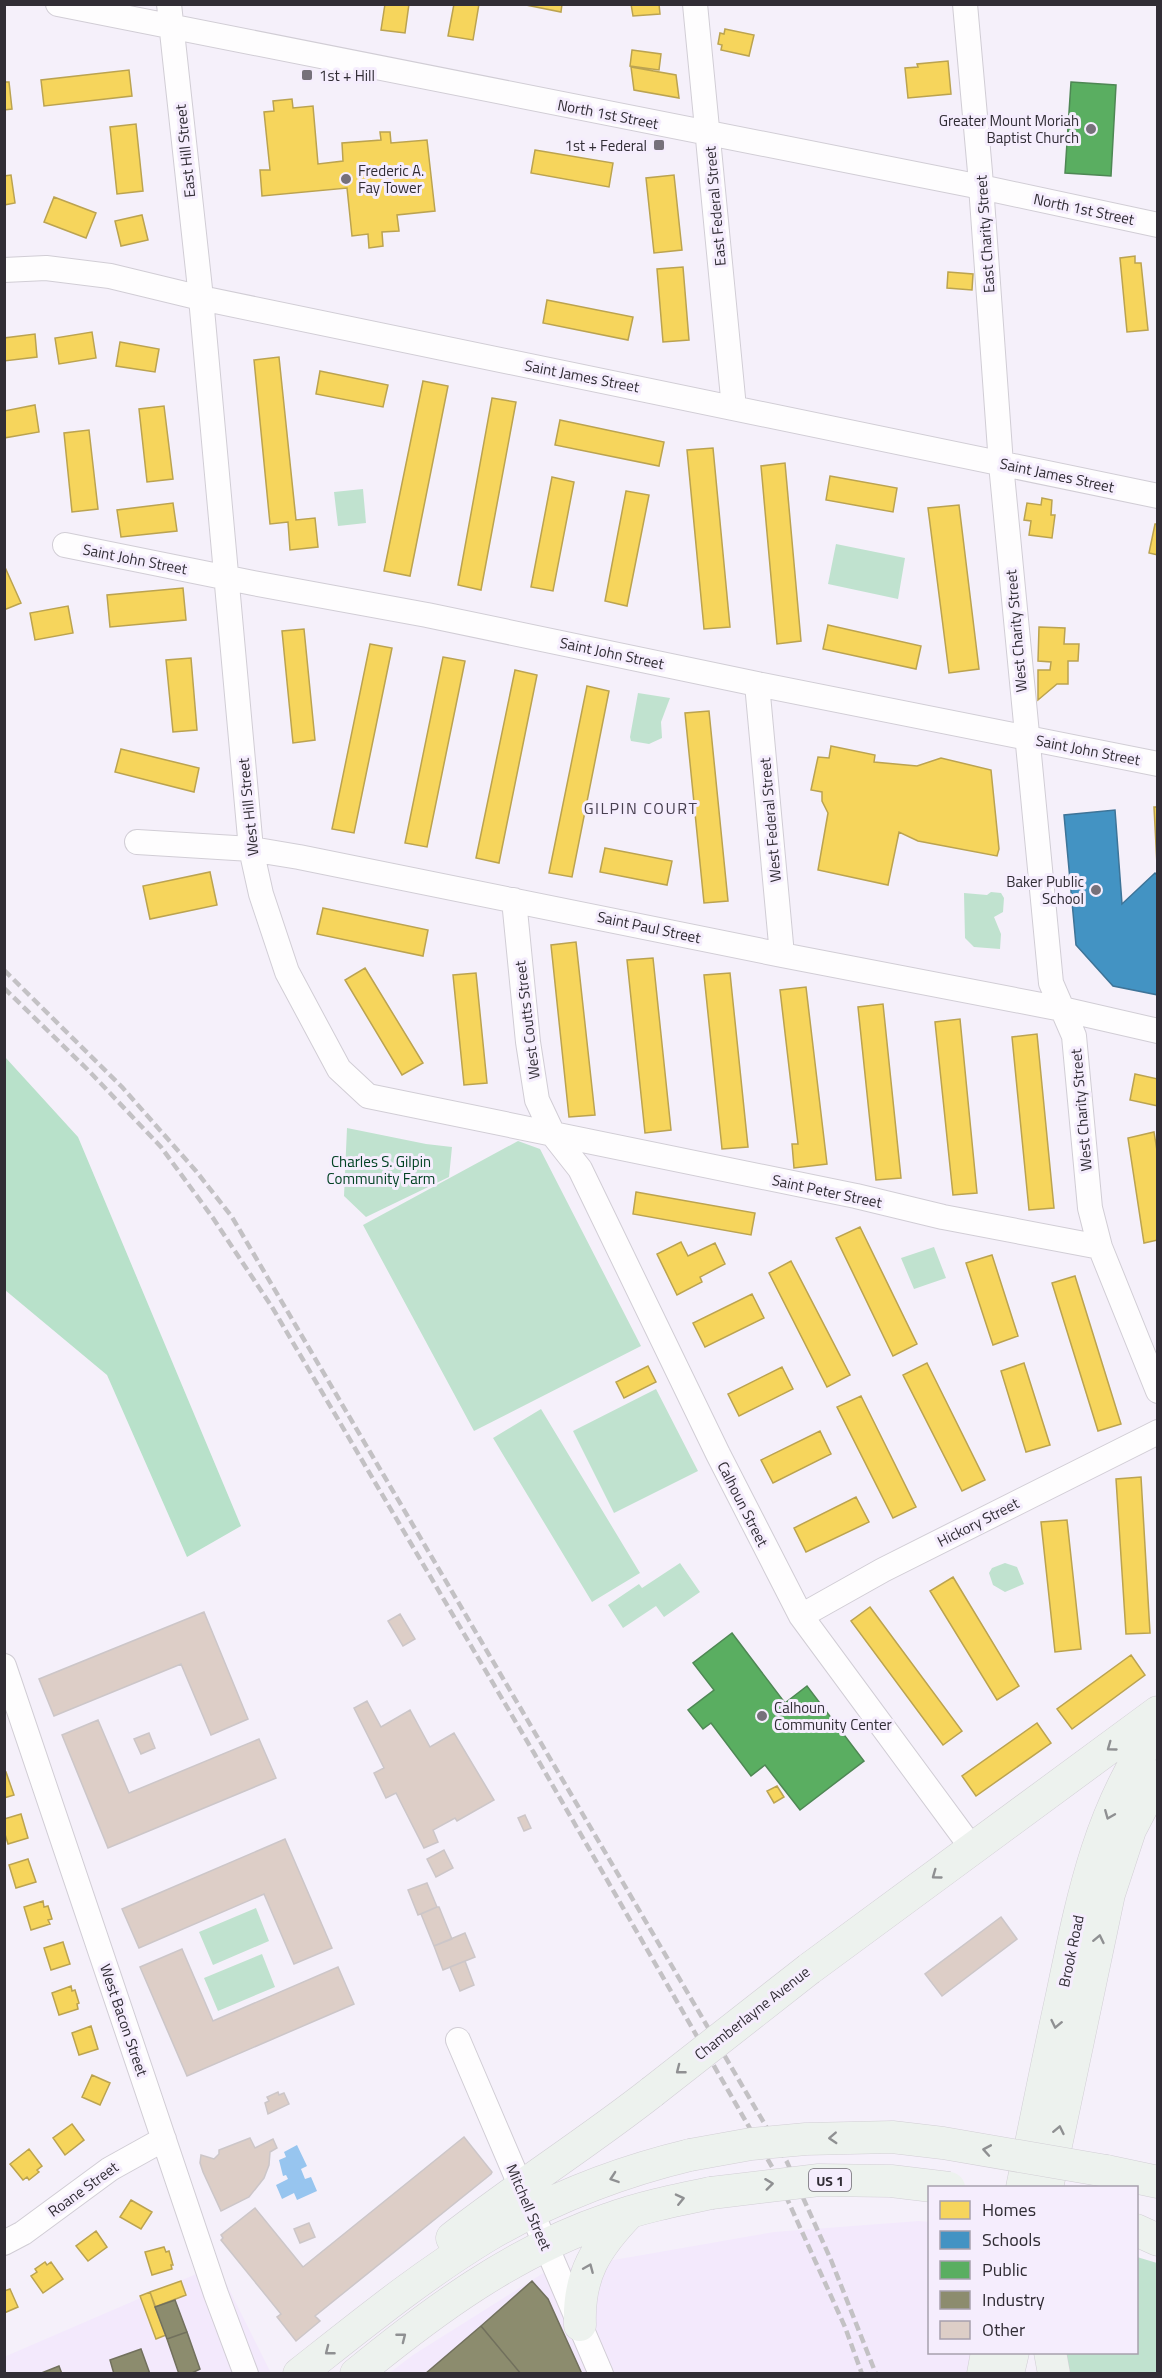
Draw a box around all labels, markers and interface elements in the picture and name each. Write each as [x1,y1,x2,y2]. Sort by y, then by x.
place label: 1st + Hill [319,64,375,87]
marker: 1st + Hill [300,68,314,82]
street label: North 1st Street [556,93,661,135]
street label: East Hill Street [169,102,201,199]
place label: Greater Mount Moriah Baptist Church [939,109,1079,149]
marker: Greater Mount Moriah Baptist Church [1084,122,1098,136]
place label: 1st + Federal [564,134,647,157]
marker: 1st + Federal [652,138,666,152]
street label: East Federal Street [698,144,732,267]
place label: Frederic A. Fay Tower [358,159,424,199]
marker: Frederic A. Fay Tower [339,172,353,186]
street label: East Charity Street [969,174,1001,294]
street label: North 1st Street [1032,187,1137,231]
street label: Saint James Street [523,354,642,399]
street label: Saint James Street [998,452,1117,499]
street label: Saint John Street [81,538,190,581]
street label: West Charity Street [999,568,1033,693]
street label: Saint John Street [558,631,667,675]
street label: Saint John Street [1034,729,1143,772]
street label: West Hill Street [231,756,265,857]
street label: West Federal Street [753,756,787,883]
district label: GILPIN COURT [584,796,698,820]
place label: Baker Public School [1006,870,1084,910]
marker: Baker Public School [1089,883,1103,897]
street label: Saint Paul Street [595,905,704,949]
street label: West Coutts Street [508,959,546,1081]
street label: West Charity Street [1064,1047,1098,1172]
park label: Charles S. Gilpin Community Farm [327,1150,435,1190]
street label: Saint Peter Street [770,1168,885,1214]
street label: Calhoun Street [712,1457,775,1551]
street label: Hickory Street [933,1491,1024,1553]
place label: Calhoun Community Center [774,1696,892,1736]
marker: Calhoun Community Center [755,1709,769,1723]
one-way arrow [1106,1740,1117,1751]
one-way arrow [1104,1809,1116,1820]
one-way arrow [932,1867,943,1878]
street label: Brook Road [1052,1913,1090,1989]
one-way arrow [1092,1935,1105,1945]
street label: West Bacon Street [94,1961,154,2080]
street label: Chamberlayne Avenue [689,1961,815,2065]
one-way arrow [1050,2019,1063,2029]
one-way arrow [676,2062,687,2073]
one-way arrow [1052,2126,1065,2136]
one-way arrow [829,2131,838,2144]
one-way arrow [982,2145,991,2157]
street label: Roane Street [43,2155,124,2222]
street label: Mitchell Street [500,2160,558,2255]
road number: US 1 [809,2169,851,2191]
one-way arrow [609,2170,620,2183]
one-way arrow [765,2178,774,2191]
legend [928,2186,1138,2354]
one-way arrow [674,2194,684,2207]
text: Homes [982,2196,1036,2223]
text: Schools [982,2226,1041,2253]
text: Public [982,2256,1028,2283]
one-way arrow [582,2263,594,2274]
text: Industry [982,2286,1045,2313]
text: Other [982,2316,1025,2343]
one-way arrow [395,2333,406,2344]
one-way arrow [324,2343,335,2354]

